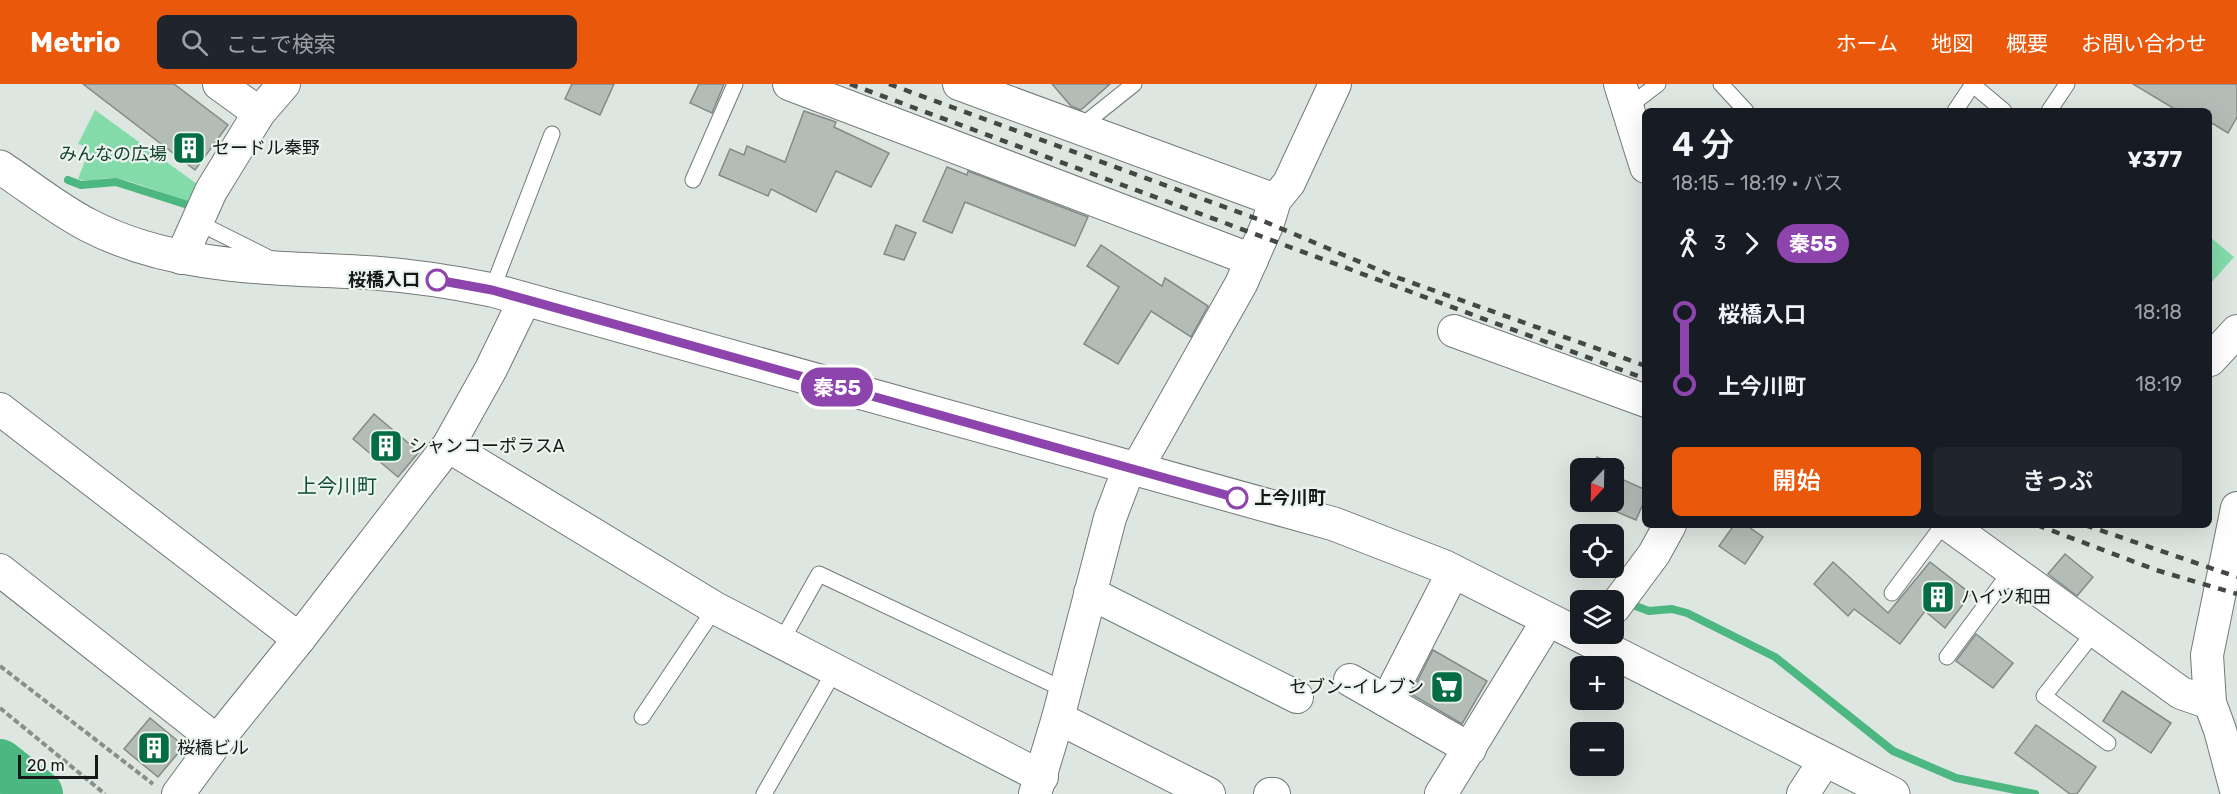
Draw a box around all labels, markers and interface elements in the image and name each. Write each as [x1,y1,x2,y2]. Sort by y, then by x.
search box [157,15,577,69]
text: Metrio [30,26,121,59]
icon: search [178,26,211,59]
text: ここで検索 [226,31,336,58]
text: ホーム [1836,31,1898,56]
text: 地図 [1931,31,1973,56]
text: 概要 [2006,31,2048,56]
text: お問い合わせ [2081,31,2207,56]
text: 4 分 [1672,125,1734,164]
building icon: セードル秦野 [171,130,207,166]
place label: セードル秦野 [212,137,320,159]
park label: みんなの広場 [59,143,167,165]
text: ¥377 [2127,146,2182,173]
text: 18:15 – 18:19 · バス [1672,171,1843,195]
icon: walk [1672,227,1705,260]
icon: forward [1735,227,1768,260]
text: 3 [1714,231,1726,255]
text: 秦55 [1789,231,1837,256]
place label: 桜橋入口 [348,269,420,291]
marker: 桜橋入口 [426,269,448,291]
text: 18:18 [2134,300,2182,324]
text: 桜橋入口 [1718,301,1806,328]
line badge: 秦55 [802,368,872,406]
text: 18:19 [2135,372,2182,396]
text: 上今川町 [1718,373,1806,400]
text: 秦55 [813,375,861,400]
building icon: シャンコーポラスA [368,428,404,464]
place label: シャンコーポラスA [409,435,565,457]
button: 開始 [1672,447,1921,516]
button: きっぷ [1933,447,2182,516]
north arrow [1570,458,1624,512]
map controls [1570,458,1624,776]
district label: 上今川町 [297,474,377,498]
marker: 上今川町 [1226,487,1248,509]
place label: 上今川町 [1254,487,1326,509]
button: locate [1570,524,1624,578]
building icon: ハイツ和田 [1920,579,1956,615]
place label: ハイツ和田 [1961,586,2051,608]
button: layers [1570,590,1624,644]
button: + [1570,656,1624,710]
supermarket icon: セブン-イレブン [1429,669,1465,705]
place label: セブン-イレブン [1289,676,1424,698]
button: − [1570,722,1624,776]
building icon: 桜橋ビル [136,730,172,766]
place label: 桜橋ビル [177,737,249,759]
scale bar [18,752,98,780]
text: 20 m [27,756,65,775]

